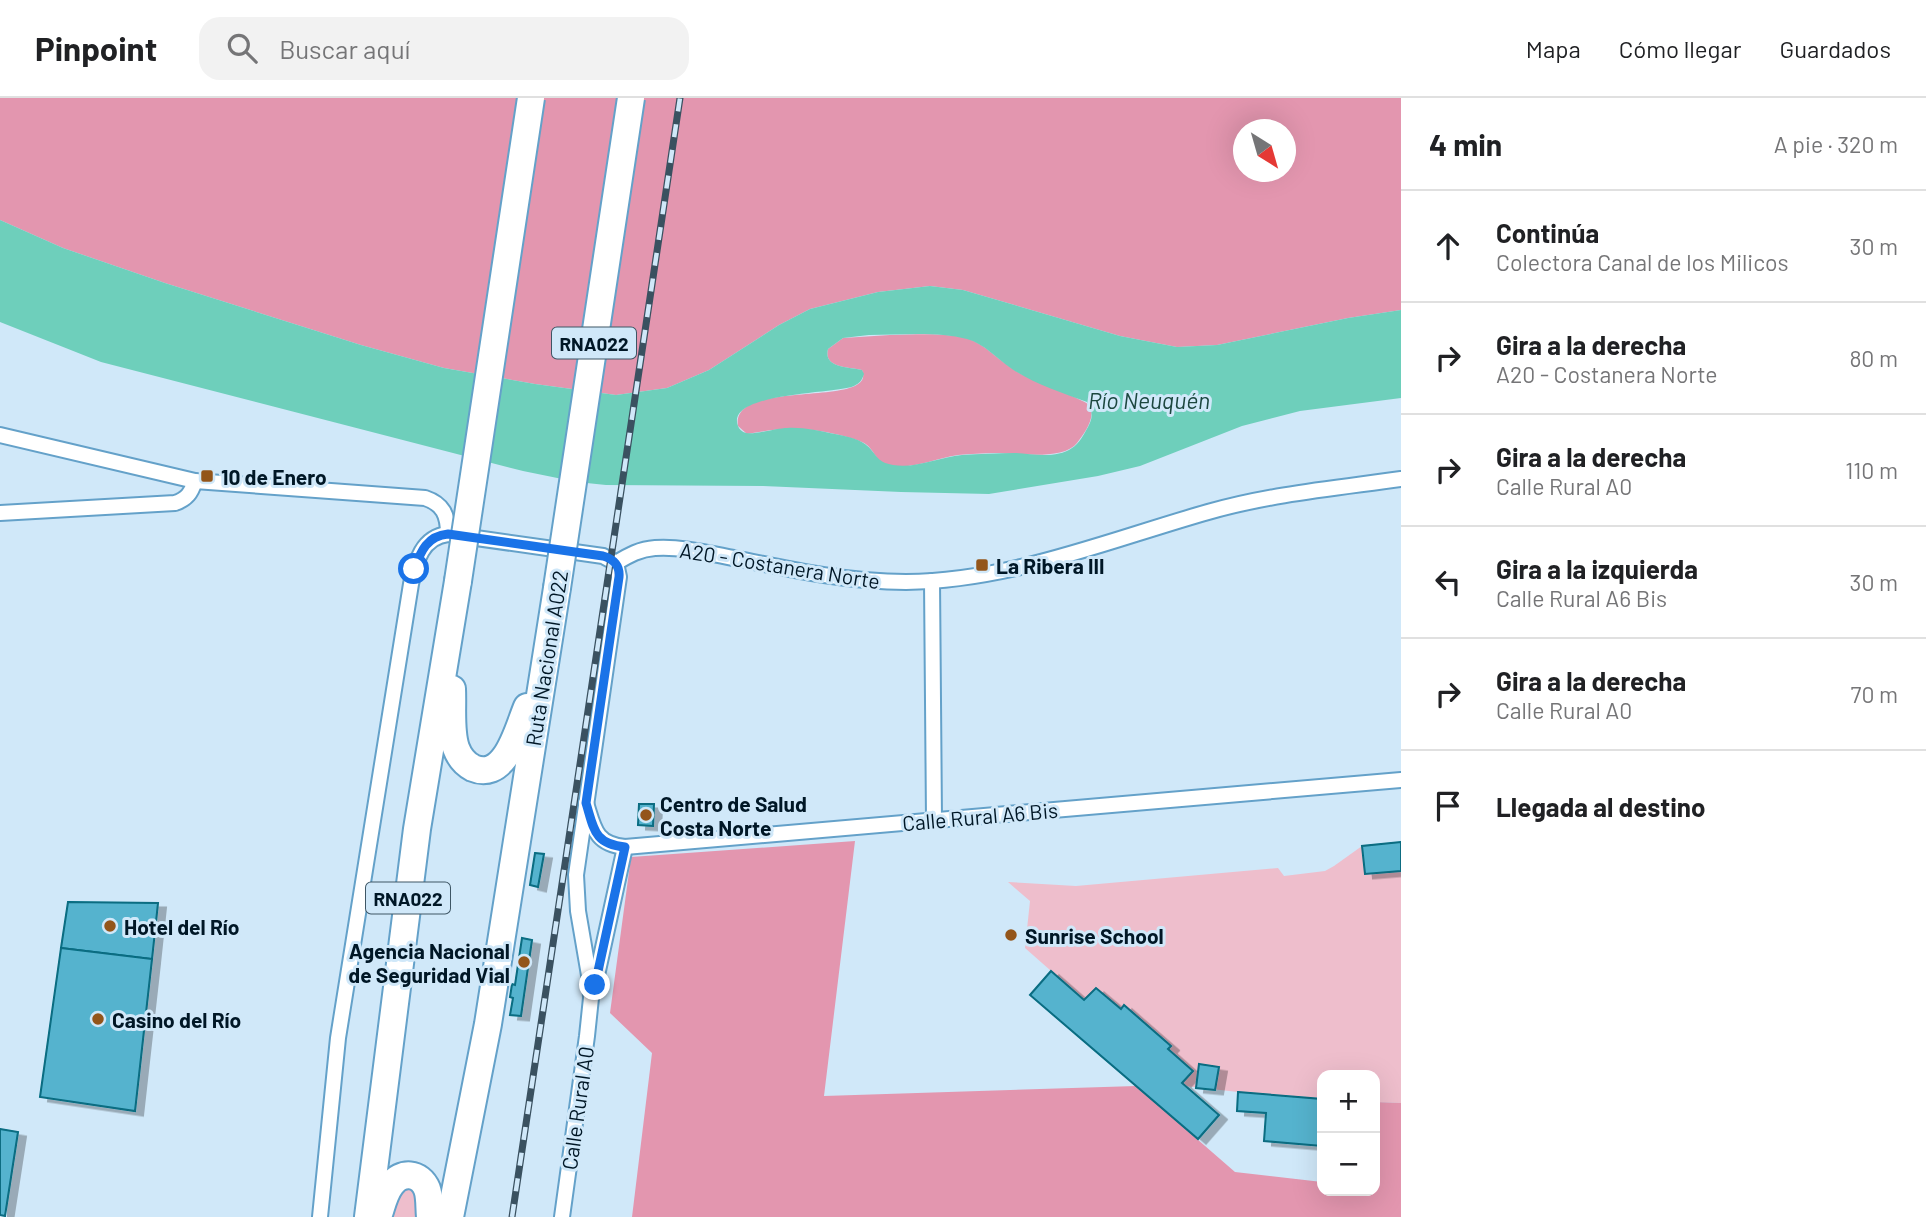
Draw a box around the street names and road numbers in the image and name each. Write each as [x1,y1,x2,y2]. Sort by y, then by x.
road number: RNA022 [552,328,636,358]
street label: A20 - Costanera Norte [678,537,882,593]
street label: Ruta Nacional A022 [520,568,572,748]
street label: Calle Rural A6 Bis [901,797,1059,835]
road number: RNA022 [366,883,450,914]
street label: Calle Rural A0 [556,1045,598,1171]

